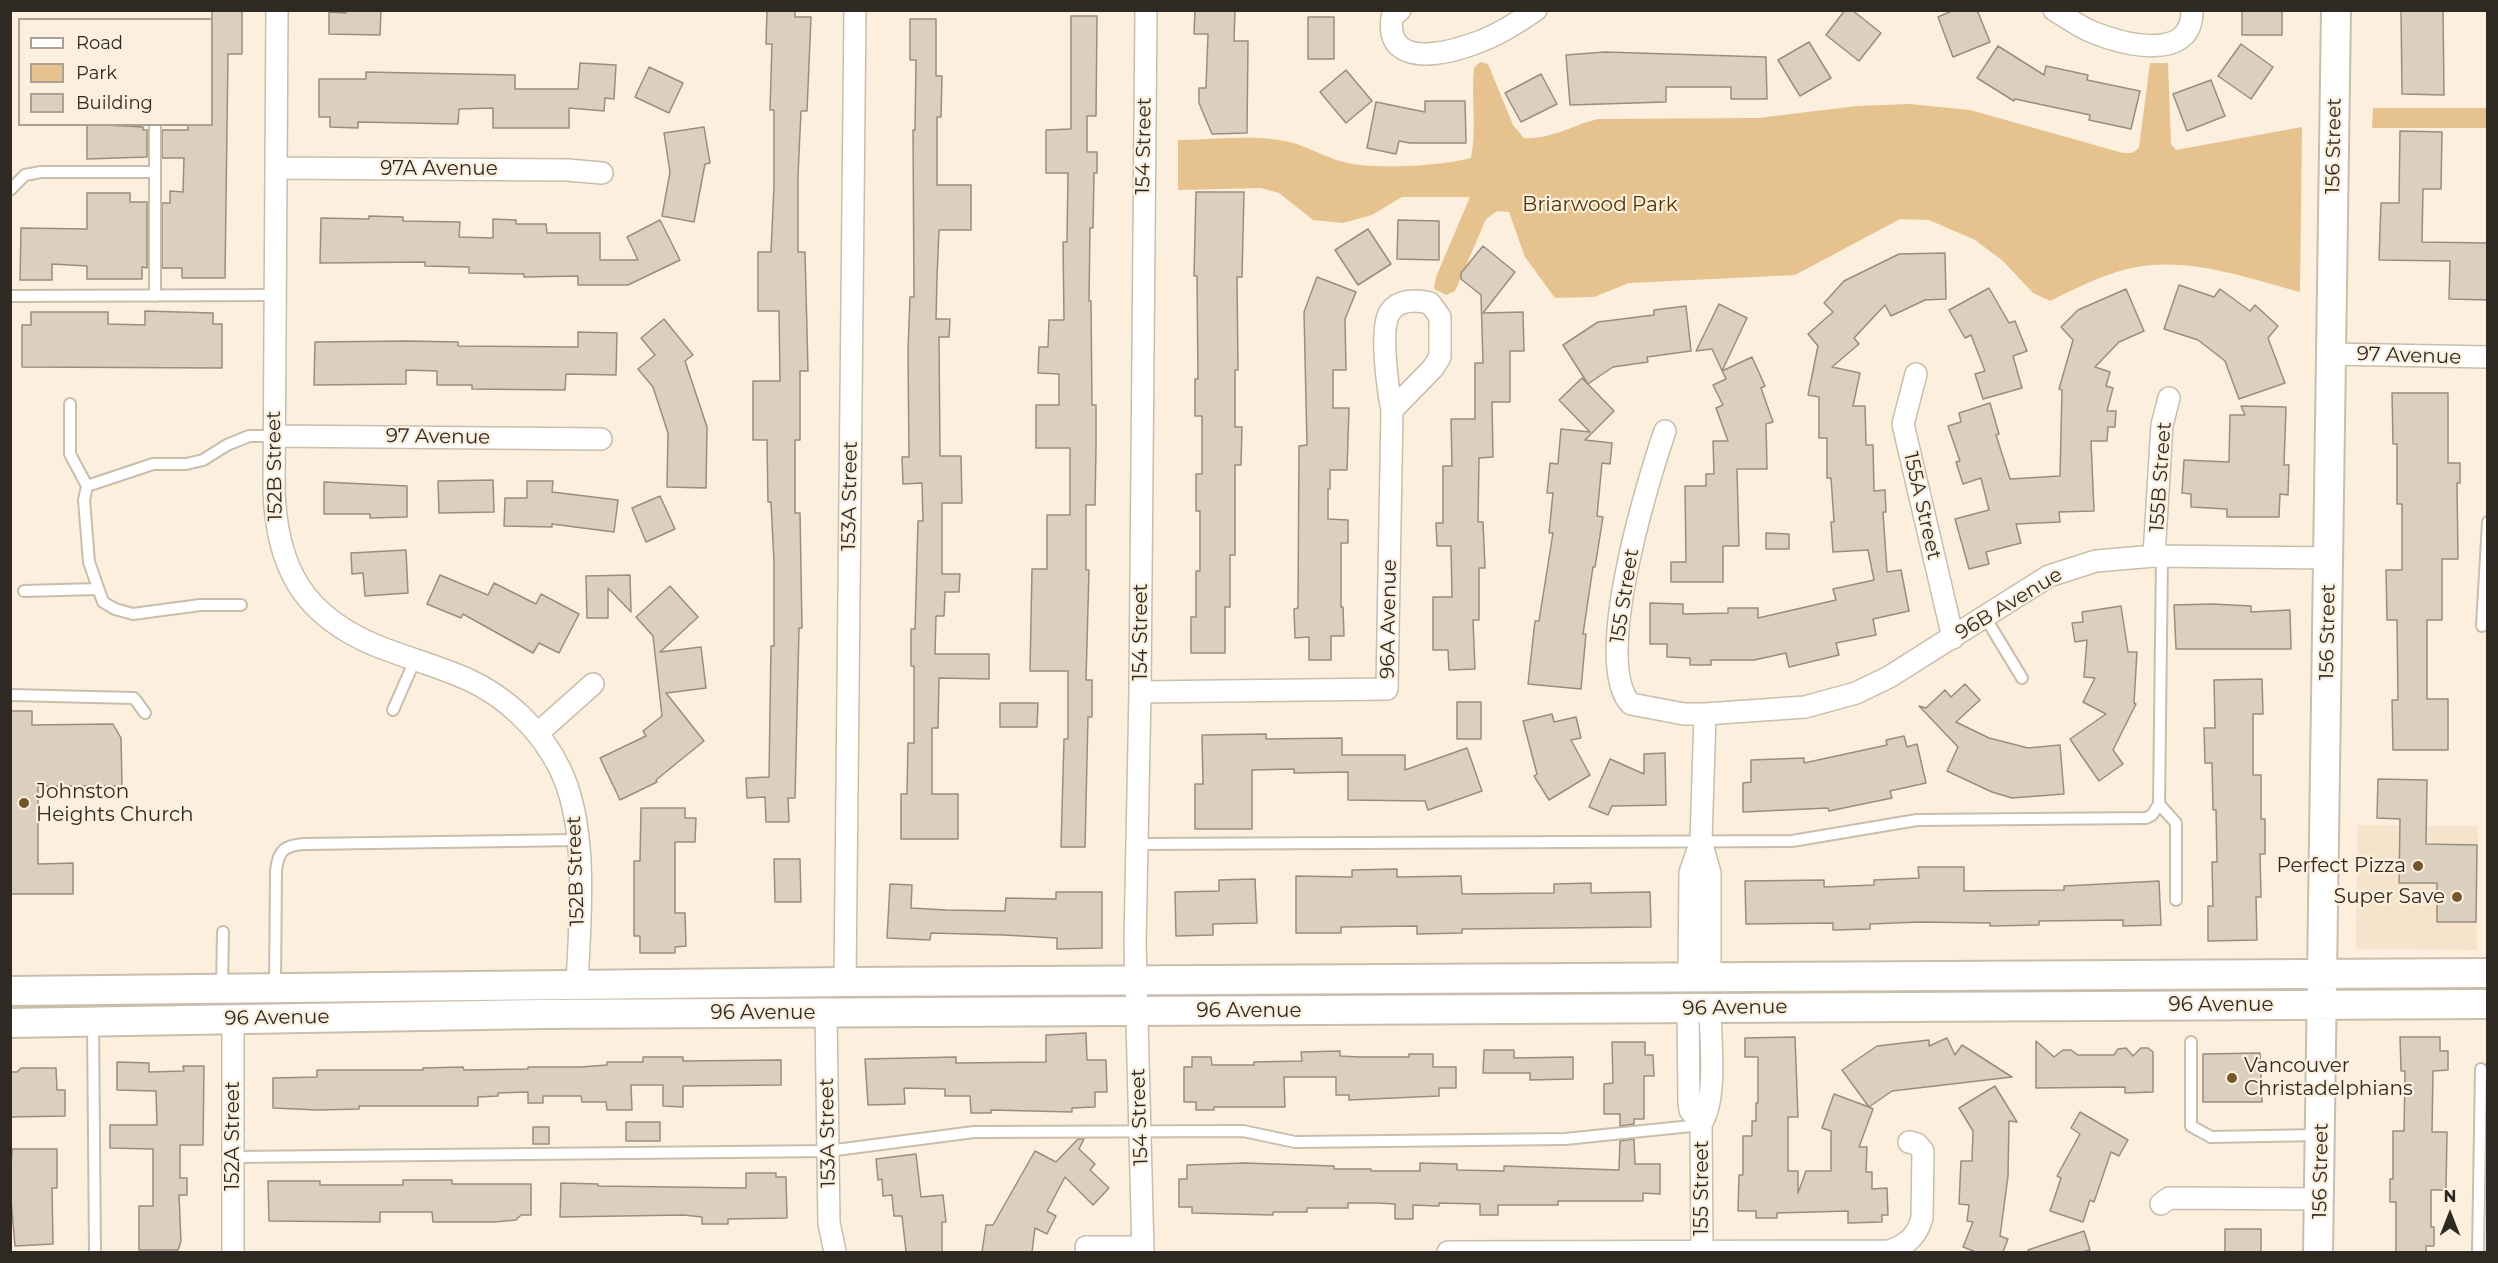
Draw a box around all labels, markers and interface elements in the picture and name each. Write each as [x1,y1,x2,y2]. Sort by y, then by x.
legend [18,18,213,126]
text: Road [76,32,123,54]
text: Park [76,62,117,84]
text: Building [76,92,153,114]
street label: 154 Street [1131,97,1157,195]
street label: 156 Street [2321,98,2347,194]
street label: 97A Avenue [380,157,498,181]
park label: Briarwood Park [1522,193,1678,217]
street label: 97 Avenue [2356,342,2462,370]
street label: 152B Street [262,411,288,521]
street label: 155B Street [2145,421,2177,533]
street label: 97 Avenue [386,424,490,450]
street label: 153A Street [837,441,863,551]
street label: 155A Street [1898,450,1946,562]
street label: 155 Street [1606,547,1644,645]
street label: 96A Avenue [1376,559,1402,679]
street label: 96B Avenue [1951,563,2067,645]
street label: 154 Street [1129,583,1153,681]
street label: 156 Street [2315,584,2341,680]
place label: Johnston Heights Church [36,780,194,827]
marker: Johnston Heights Church [17,796,31,810]
street label: 152B Street [562,815,590,927]
place label: Perfect Pizza [2276,854,2406,878]
marker: Perfect Pizza [2411,859,2425,873]
place label: Super Save [2334,885,2445,909]
marker: Super Save [2450,890,2464,904]
street label: 96 Avenue [2168,993,2274,1017]
street label: 96 Avenue [1682,995,1788,1021]
street label: 96 Avenue [1196,999,1302,1023]
street label: 96 Avenue [710,1001,816,1025]
street label: 96 Avenue [224,1005,330,1031]
place label: Vancouver Christadelphians [2244,1054,2413,1101]
street label: 154 Street [1126,1068,1154,1166]
marker: Vancouver Christadelphians [2225,1071,2239,1085]
street label: 153A Street [815,1078,841,1188]
street label: 152A Street [221,1081,245,1191]
street label: 156 Street [2308,1123,2334,1219]
street label: 155 Street [1690,1140,1714,1236]
north arrow [2420,1185,2480,1245]
text: N [2444,1187,2456,1206]

